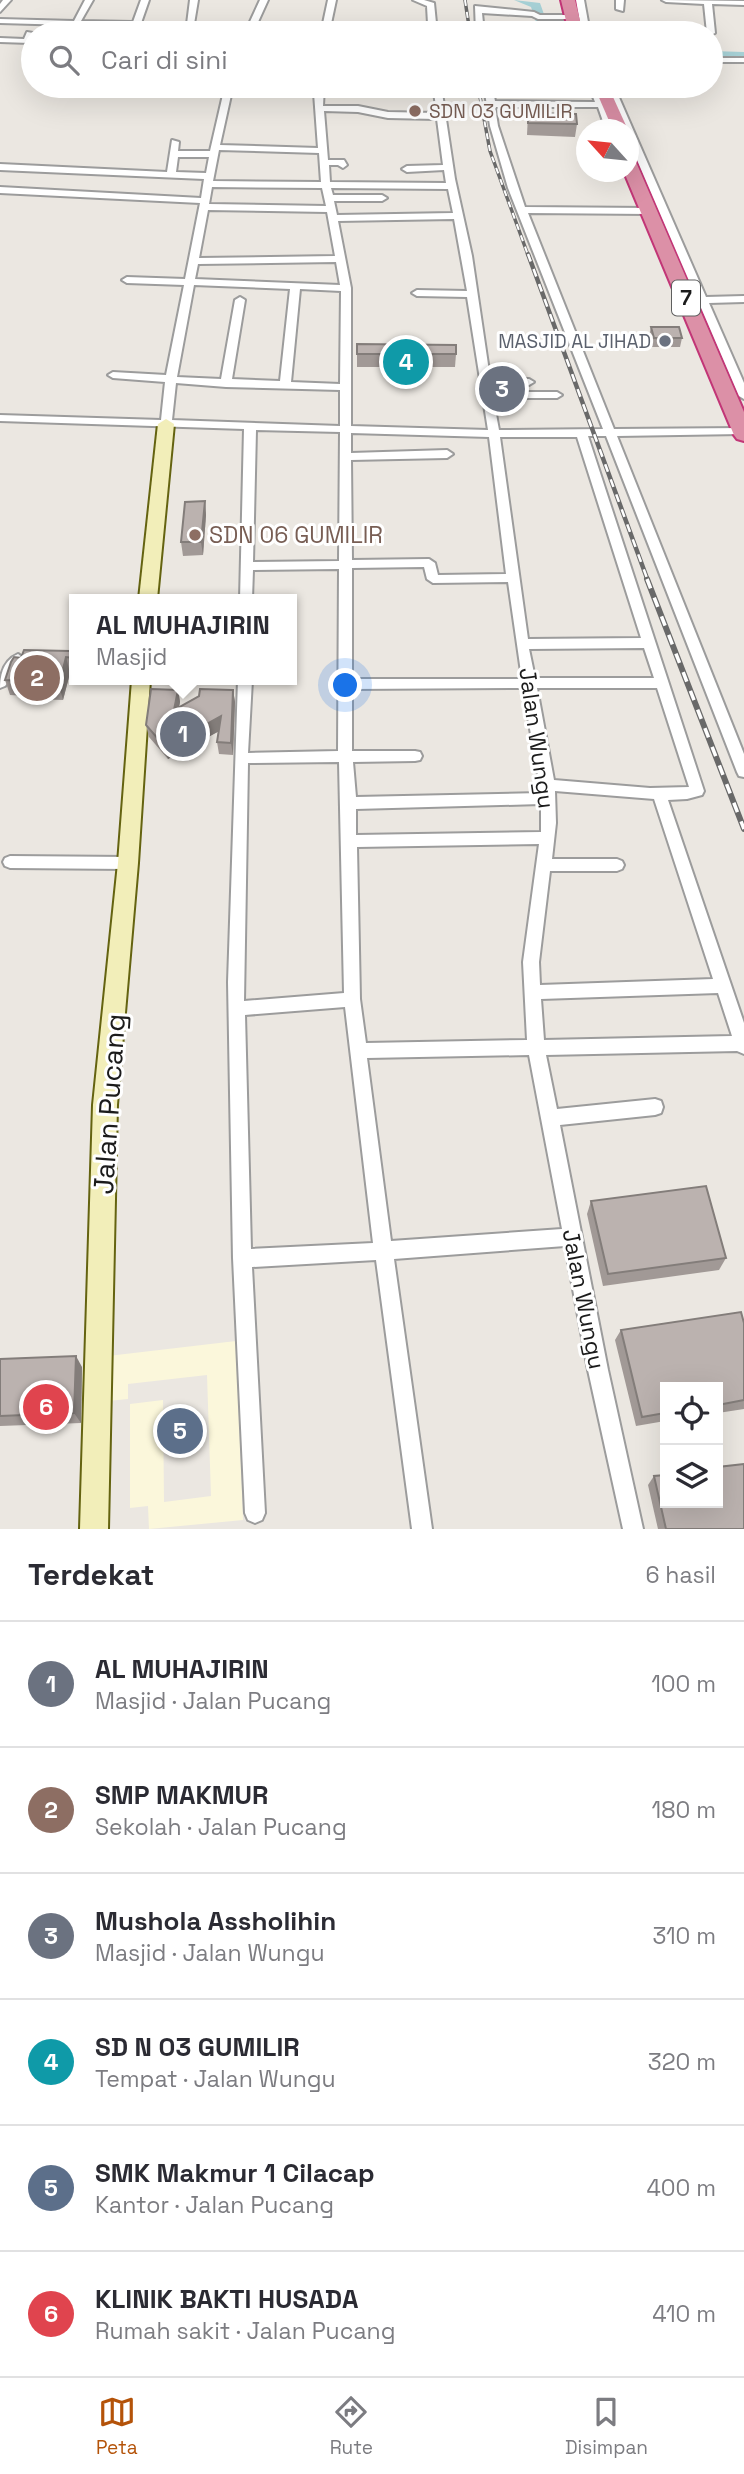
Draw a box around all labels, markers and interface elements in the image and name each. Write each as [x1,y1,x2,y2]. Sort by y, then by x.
search box [21,21,723,98]
icon: search [45,41,83,79]
text: Cari di sini [101,43,228,77]
place label: SDN 03 GUMILIR [429,99,572,124]
marker: SDN 03 GUMILIR [407,103,423,119]
north arrow [576,119,639,182]
road number: 7 [672,280,700,316]
place label: MASJID AL JIHAD [498,329,651,354]
marker: MASJID AL JIHAD [657,333,673,349]
pin: 4 [383,336,429,388]
pin: 3 [479,363,525,415]
place label: SDN 06 GUMILIR [209,520,383,550]
marker: SDN 06 GUMILIR [187,527,203,543]
popup [69,594,297,685]
text: AL MUHAJIRIN [96,608,270,642]
text: Masjid [96,642,167,672]
pin: 2 [14,652,60,704]
street label: Jalan Wungu [512,666,562,810]
your location [328,668,362,702]
pin: 1 [160,708,206,760]
street label: Jalan Pucang [85,1012,133,1196]
street label: Jalan Wungu [556,1226,612,1372]
pin: 6 [23,1381,69,1433]
map controls [660,1382,723,1508]
button: locate [660,1382,723,1445]
pin: 5 [157,1405,203,1457]
button: layers [660,1445,723,1508]
text: Terdekat [28,1555,154,1594]
text: 6 hasil [645,1560,716,1590]
text: AL MUHAJIRIN [95,1652,269,1686]
text: 1 [46,1669,56,1699]
text: 100 m [651,1669,716,1699]
text: Masjid · Jalan Pucang [95,1686,331,1716]
text: SMP MAKMUR [95,1778,269,1812]
text: 2 [44,1795,58,1825]
text: 180 m [652,1795,716,1825]
text: Sekolah · Jalan Pucang [95,1812,347,1842]
text: Mushola Assholihin [95,1904,336,1938]
text: 3 [44,1921,58,1951]
text: 310 m [652,1921,716,1951]
text: Masjid · Jalan Wungu [95,1938,324,1968]
text: SD N 03 GUMILIR [95,2030,300,2064]
text: 4 [44,2047,58,2077]
text: 320 m [648,2047,716,2077]
text: Tempat · Jalan Wungu [95,2064,336,2094]
text: SMK Makmur 1 Cilacap [95,2156,375,2190]
text: 5 [44,2173,58,2203]
text: 400 m [646,2173,716,2203]
text: Kantor · Jalan Pucang [95,2190,334,2220]
text: KLINIK BAKTI HUSADA [95,2282,358,2316]
text: 6 [44,2299,58,2329]
text: 410 m [652,2299,716,2329]
text: Rumah sakit · Jalan Pucang [95,2316,395,2346]
tab: Peta [96,2393,138,2460]
tab: Rute [330,2393,373,2460]
tab: Disimpan [565,2393,648,2460]

